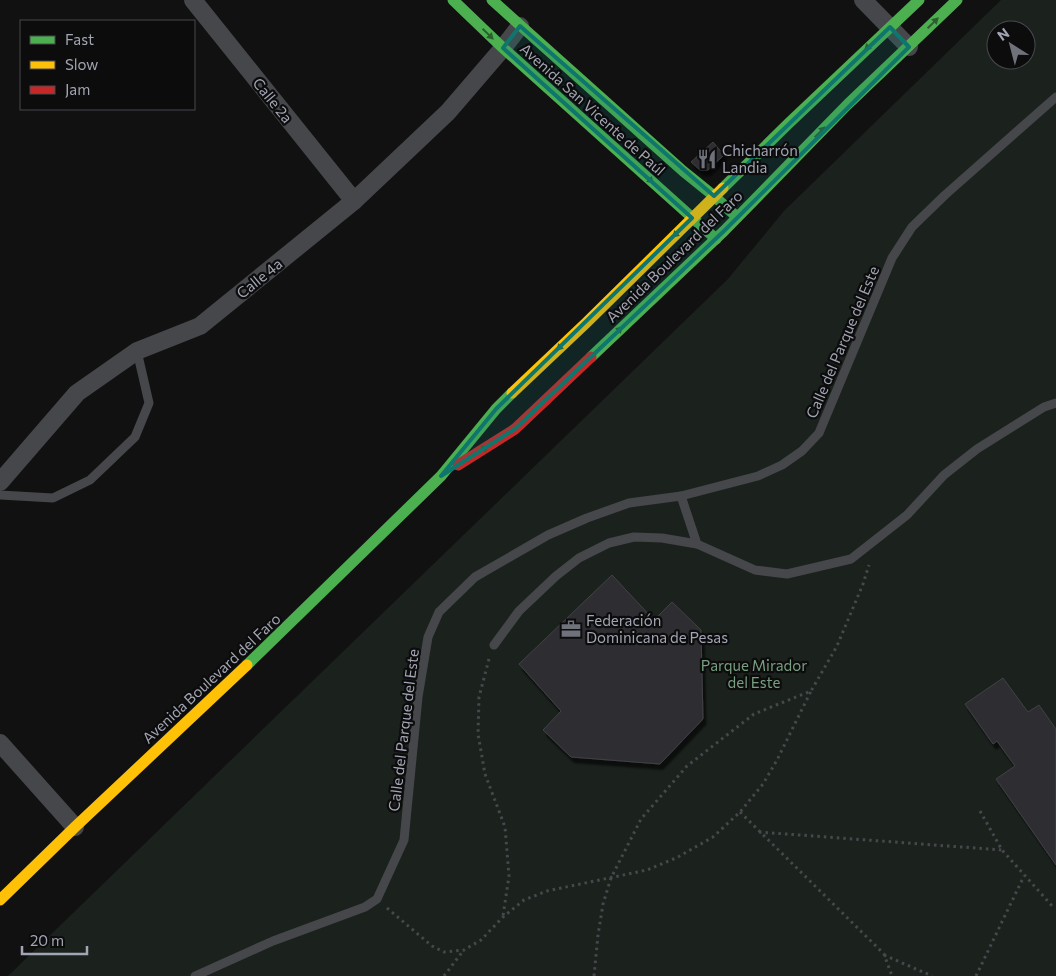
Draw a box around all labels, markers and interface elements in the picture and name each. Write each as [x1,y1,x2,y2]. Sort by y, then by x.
one-way arrow [927,18,939,30]
legend [20,20,195,110]
north arrow [986,20,1036,70]
text: N [994,24,1012,44]
one-way arrow [482,28,494,40]
text: Fast [65,30,94,48]
street label: Avenida San Vicente de Paúl [517,39,669,179]
one-way arrow [865,39,877,51]
text: Slow [65,55,98,73]
street label: Calle 2a [249,74,297,126]
text: Jam [65,80,90,98]
one-way arrow [813,126,825,138]
place label: Chicharrón Landia [722,141,798,176]
restaurant icon: Chicharrón Landia [696,148,718,170]
one-way arrow [641,172,653,184]
street label: Avenida Boulevard del Faro [602,186,746,326]
one-way arrow [672,225,684,237]
street label: Calle 4a [233,254,285,302]
street label: Calle del Parque del Este [802,263,882,421]
one-way arrow [611,326,623,338]
one-way arrow [557,339,569,351]
one-way arrow [476,445,489,455]
street label: Avenida Boulevard del Faro [138,609,284,747]
place label: Federación Dominicana de Pesas [586,611,728,646]
office icon: Federación Dominicana de Pesas [560,618,582,640]
street label: Calle del Parque del Este [384,648,422,812]
park label: Parque Mirador del Este [701,656,807,691]
scale bar [22,924,88,956]
text: 20 m [30,931,64,949]

